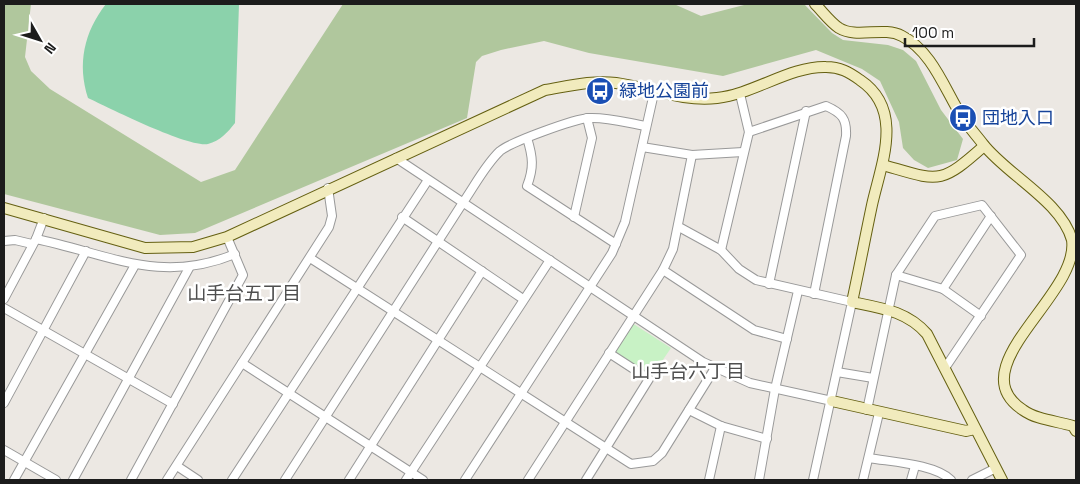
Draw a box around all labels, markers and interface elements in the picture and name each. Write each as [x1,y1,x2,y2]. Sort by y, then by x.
north arrow [15,15,65,65]
scale bar [905,15,1034,47]
text: 100 m [912,23,954,42]
text: N [40,39,60,57]
bus stop icon: 緑地公園前 [585,76,615,106]
place label: 緑地公園前 [619,79,709,102]
bus stop icon: 団地入口 [948,103,978,133]
place label: 団地入口 [982,106,1054,129]
district label: 山手台五丁目 [187,281,301,306]
district label: 山手台六丁目 [631,359,745,384]

